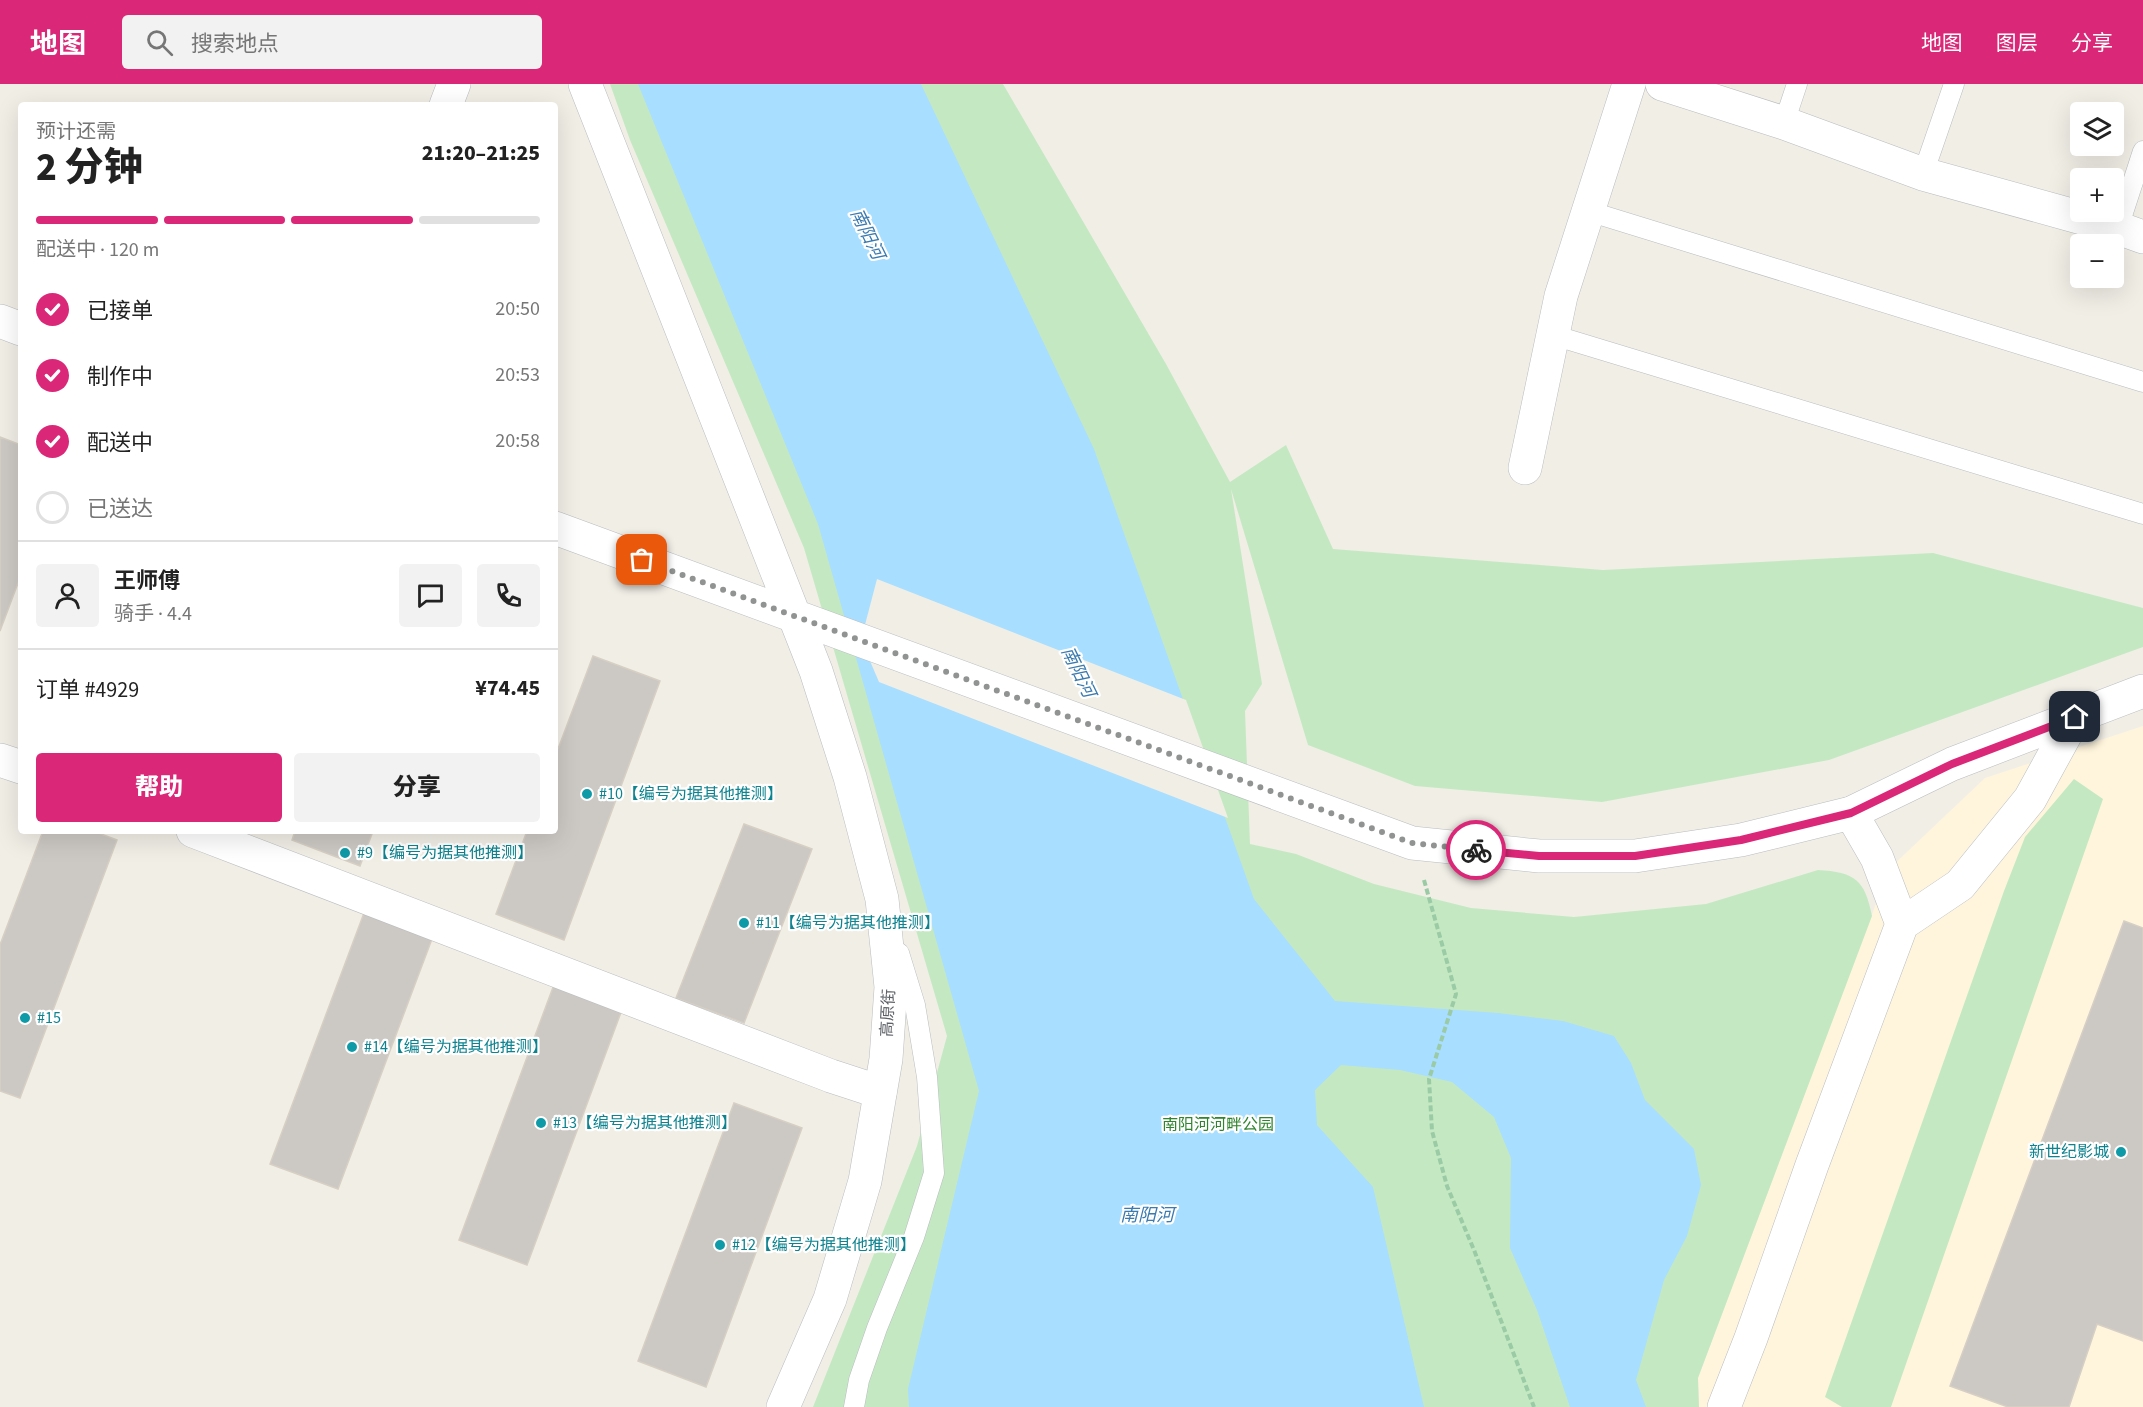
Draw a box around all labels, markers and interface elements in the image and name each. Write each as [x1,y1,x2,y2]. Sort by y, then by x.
search box [122,15,542,69]
text: 地图 [30,24,86,64]
icon: search [143,26,176,59]
text: 搜索地点 [191,28,279,60]
text: 地图 [1921,28,1963,58]
text: 图层 [1996,28,2038,58]
text: 分享 [2071,28,2113,58]
map controls [2070,102,2124,288]
button: layers [2070,102,2124,156]
text: 预计还需 [36,118,116,146]
text: 21:20–21:25 [422,137,540,169]
text: 2 分钟 [36,140,143,196]
button: + [2070,168,2124,222]
water label: 南阳河 [844,204,891,266]
button: − [2070,234,2124,288]
text: 配送中 · 120 m [36,236,159,264]
icon: check [36,293,69,326]
text: 已接单 [87,295,153,327]
text: 20:50 [495,295,540,323]
icon: check [36,359,69,392]
text: 制作中 [87,361,153,393]
text: 20:53 [495,361,540,389]
icon: check [36,425,69,458]
text: 配送中 [87,427,153,459]
text: 20:58 [495,427,540,455]
text: 已送达 [87,493,153,525]
pin [616,534,667,585]
icon: bag [625,543,658,576]
button: person [36,564,99,627]
button: chat [399,564,462,627]
button: phone [477,564,540,627]
text: 王师傅 [114,565,180,597]
text: 骑手 · 4.4 [114,600,192,628]
water label: 南阳河 [1055,642,1102,704]
text: ¥74.45 [475,672,540,704]
text: 订单 #4929 [36,674,139,706]
pin [2049,691,2100,742]
icon: home [2058,700,2091,733]
button: 帮助 [36,753,282,822]
button: 分享 [294,753,540,822]
place label: #10【编号为据其他推测】 [599,783,783,805]
marker: #10【编号为据其他推测】 [580,787,594,801]
courier [1446,820,1506,880]
icon: bike [1460,834,1493,867]
place label: #9【编号为据其他推测】 [357,842,533,864]
marker: #9【编号为据其他推测】 [338,846,352,860]
place label: #11【编号为据其他推测】 [756,912,940,934]
marker: #11【编号为据其他推测】 [737,916,751,930]
street label: 高原街 [876,988,900,1038]
place label: #15 [37,1007,61,1029]
marker: #15 [18,1011,32,1025]
place label: #14【编号为据其他推测】 [364,1036,548,1058]
marker: #14【编号为据其他推测】 [345,1040,359,1054]
place label: #13【编号为据其他推测】 [553,1112,737,1134]
park label: 南阳河河畔公园 [1162,1114,1274,1136]
marker: #13【编号为据其他推测】 [534,1116,548,1130]
place label: 新世纪影城 [2029,1141,2109,1163]
marker: 新世纪影城 [2114,1145,2128,1159]
water label: 南阳河 [1120,1203,1177,1228]
place label: #12【编号为据其他推测】 [732,1234,916,1256]
marker: #12【编号为据其他推测】 [713,1238,727,1252]

